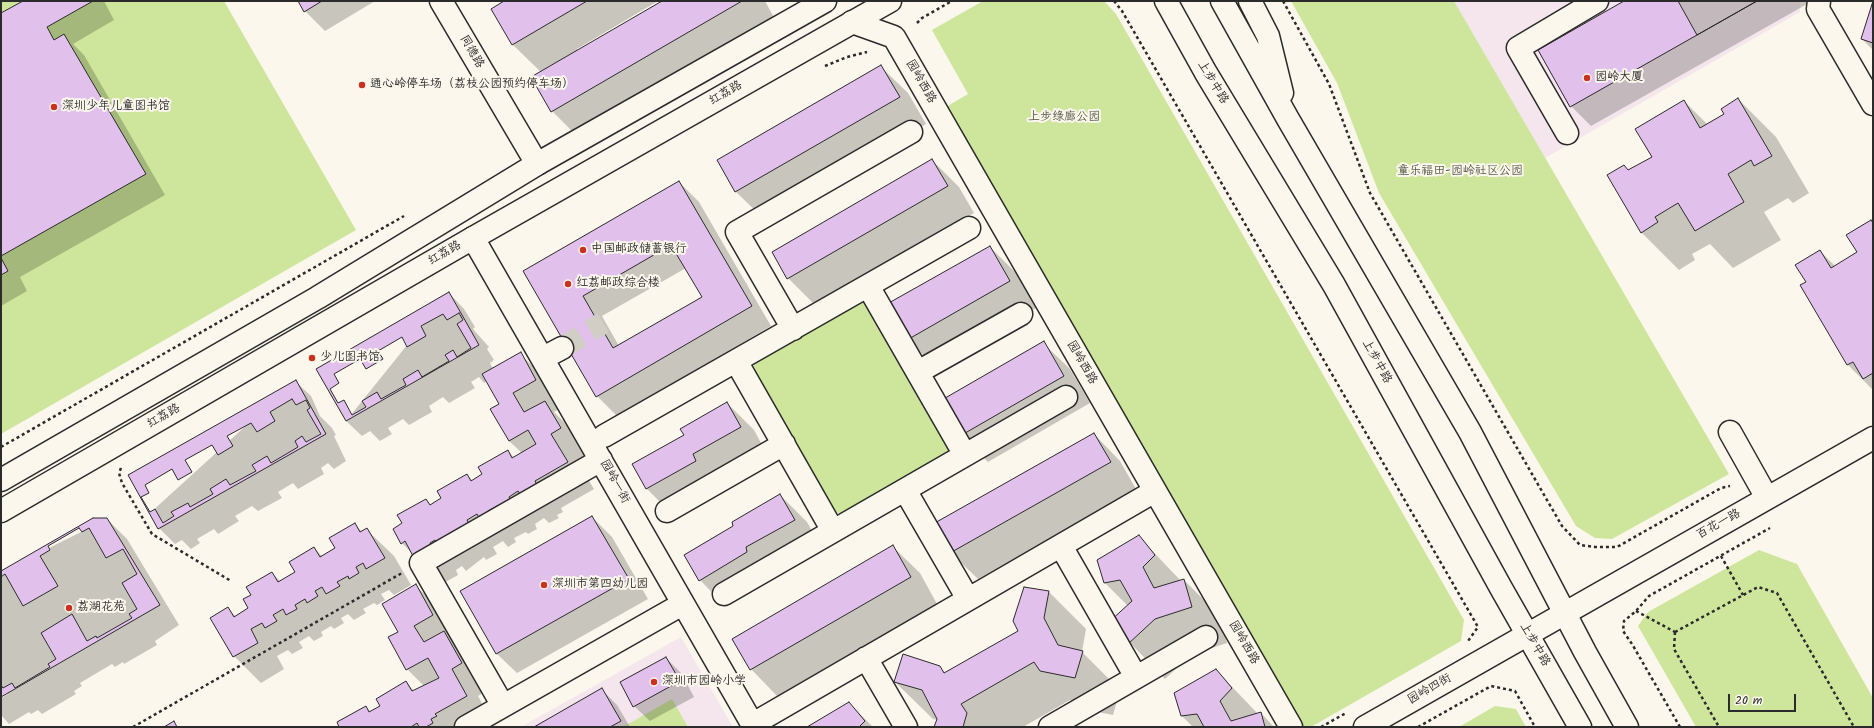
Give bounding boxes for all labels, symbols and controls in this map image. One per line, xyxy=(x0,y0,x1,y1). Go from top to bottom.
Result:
street label: 同德路 xyxy=(456,33,486,71)
street label: 园岭西路 xyxy=(902,58,938,106)
street label: 上步中路 xyxy=(1193,59,1231,107)
place label: 园岭大厦 xyxy=(1595,71,1643,85)
marker: 园岭大厦 xyxy=(1582,73,1592,83)
place label: 通心岭停车场（荔枝公园预约停车场） xyxy=(370,78,574,92)
street label: 红荔路 xyxy=(707,79,745,109)
marker: 通心岭停车场（荔枝公园预约停车场） xyxy=(357,80,367,90)
place label: 深圳少年儿童图书馆 xyxy=(62,100,170,114)
marker: 深圳少年儿童图书馆 xyxy=(49,102,59,112)
park label: 上步绿廊公园 xyxy=(1028,111,1100,125)
park label: 童乐福田-园岭社区公园 xyxy=(1397,165,1523,179)
street label: 红荔路 xyxy=(426,239,464,269)
place label: 中国邮政储蓄银行 xyxy=(591,243,687,257)
marker: 中国邮政储蓄银行 xyxy=(578,245,588,255)
place label: 红荔邮政综合楼 xyxy=(576,277,660,291)
marker: 红荔邮政综合楼 xyxy=(563,279,573,289)
street label: 上步中路 xyxy=(1358,338,1394,386)
street label: 园岭西路 xyxy=(1063,339,1099,387)
place label: 少儿图书馆 xyxy=(320,351,380,365)
marker: 少儿图书馆 xyxy=(307,353,317,363)
street label: 红荔路 xyxy=(145,402,183,432)
street label: 园岭一街 xyxy=(596,458,632,506)
street label: 百花一路 xyxy=(1695,507,1743,543)
place label: 深圳市第四幼儿园 xyxy=(552,578,648,592)
marker: 深圳市第四幼儿园 xyxy=(539,580,549,590)
place label: 荔湖花苑 xyxy=(77,601,125,615)
marker: 荔湖花苑 xyxy=(64,603,74,613)
street label: 园岭西路 xyxy=(1225,619,1261,667)
street label: 上步中路 xyxy=(1516,621,1552,669)
street label: 园岭四街 xyxy=(1406,672,1454,708)
place label: 深圳市园岭小学 xyxy=(662,675,746,689)
marker: 深圳市园岭小学 xyxy=(649,677,659,687)
scale bar xyxy=(1730,686,1798,712)
text: 20 m xyxy=(1735,691,1762,710)

